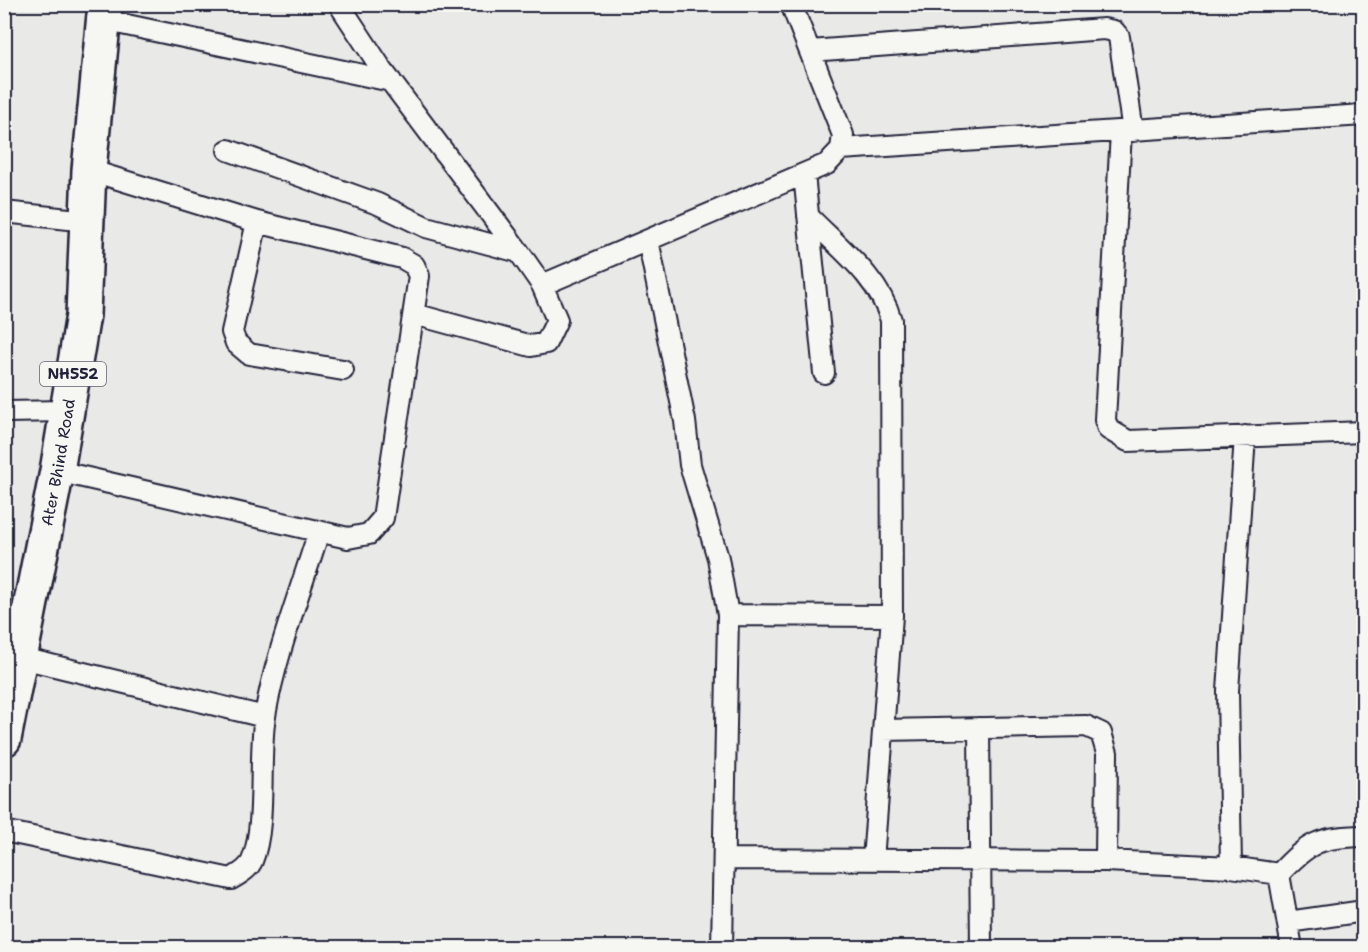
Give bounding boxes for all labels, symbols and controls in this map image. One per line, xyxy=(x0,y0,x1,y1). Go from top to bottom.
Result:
road number: NH552 xyxy=(40,362,106,386)
street label: Ater Bhind Road xyxy=(36,397,80,528)

